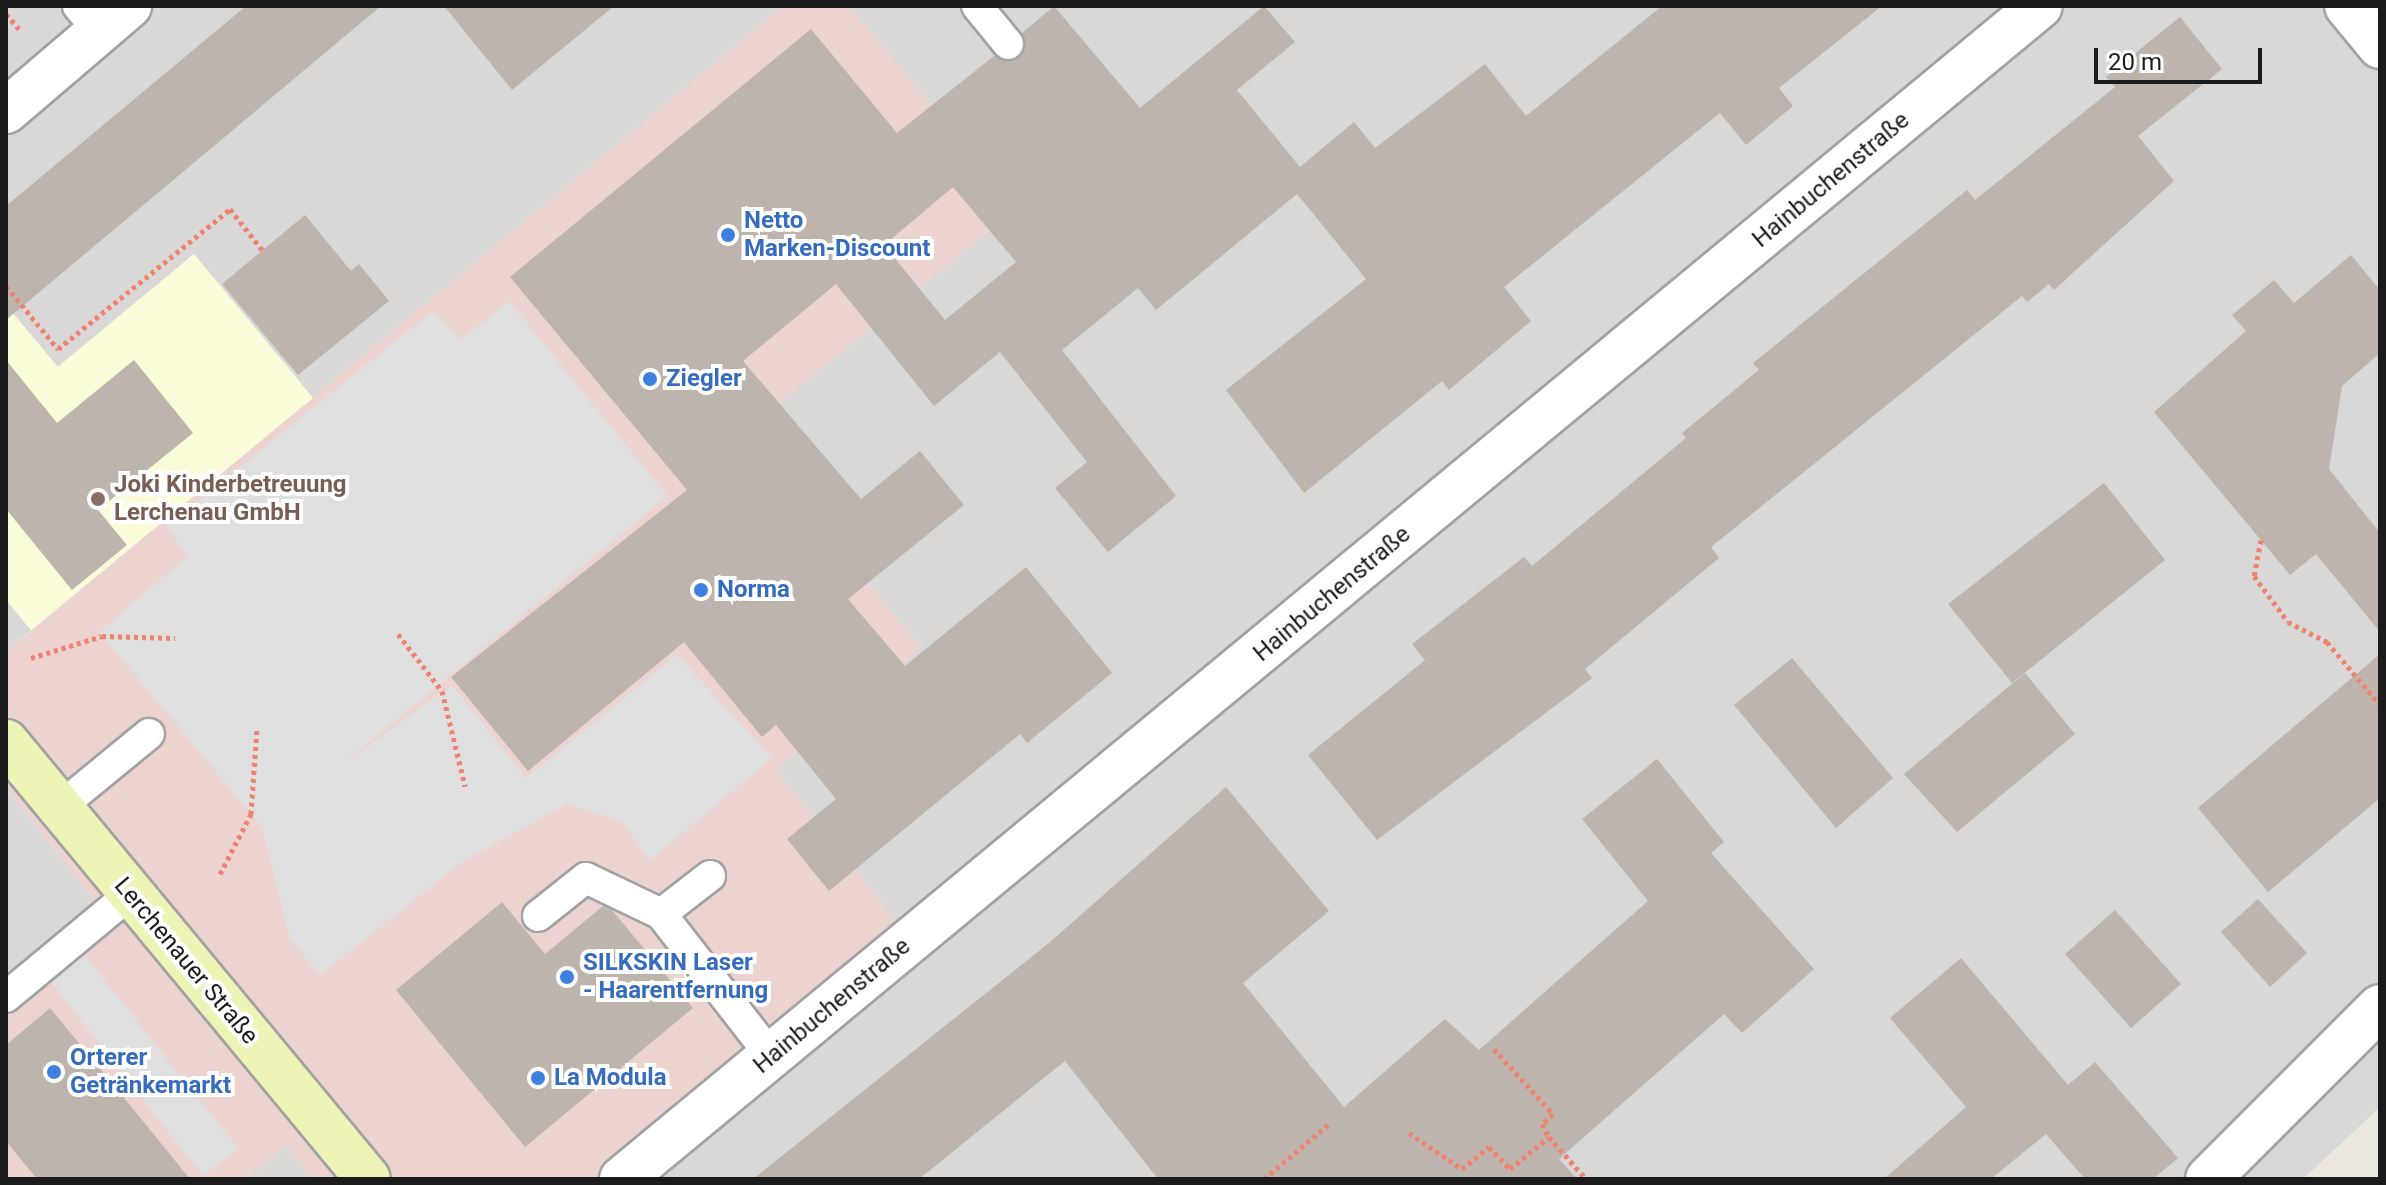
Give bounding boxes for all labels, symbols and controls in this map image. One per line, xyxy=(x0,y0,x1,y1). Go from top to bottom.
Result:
scale bar xyxy=(2098,32,2266,82)
text: 20 m xyxy=(2108,48,2162,76)
street label: Hainbuchenstraße xyxy=(1747,106,1915,254)
place label: Netto Marken-Discount xyxy=(744,207,930,263)
marker: Netto Marken-Discount xyxy=(719,226,737,244)
place label: Ziegler xyxy=(666,365,742,393)
marker: Ziegler xyxy=(641,370,659,388)
place label: Joki Kinderbetreuung Lerchenau GmbH xyxy=(114,471,347,527)
marker: Joki Kinderbetreuung Lerchenau GmbH xyxy=(89,490,107,508)
street label: Hainbuchenstraße xyxy=(1248,520,1416,668)
place label: Norma xyxy=(717,576,790,604)
marker: Norma xyxy=(692,581,710,599)
street label: Lerchenauer Straße xyxy=(108,872,264,1050)
street label: Hainbuchenstraße xyxy=(748,932,916,1080)
place label: SILKSKIN Laser - Haarentfernung xyxy=(583,949,768,1005)
marker: SILKSKIN Laser - Haarentfernung xyxy=(558,968,576,986)
place label: Orterer Getränkemarkt xyxy=(70,1044,231,1100)
marker: Orterer Getränkemarkt xyxy=(45,1063,63,1081)
place label: La Modula xyxy=(554,1064,666,1092)
marker: La Modula xyxy=(529,1069,547,1087)

